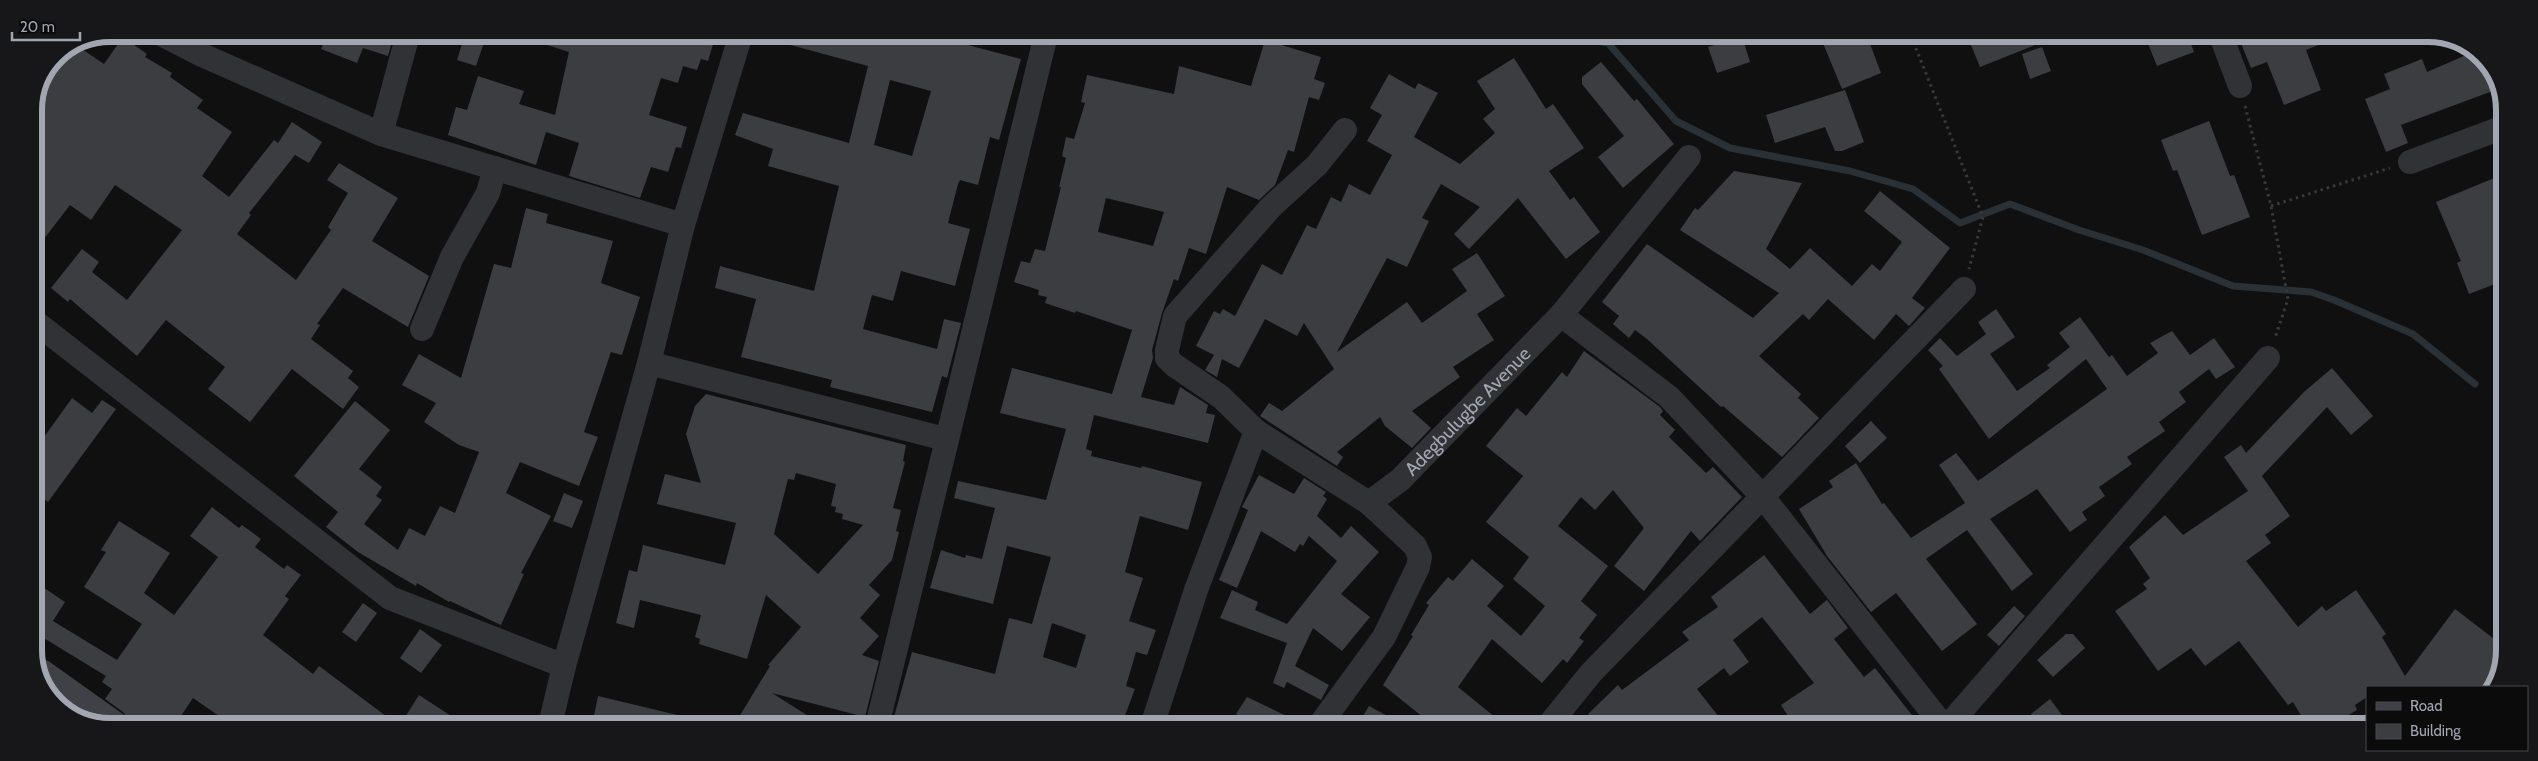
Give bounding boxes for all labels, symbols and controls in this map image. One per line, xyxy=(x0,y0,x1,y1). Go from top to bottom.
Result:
scale bar xyxy=(12,10,80,42)
text: 20 m xyxy=(20,18,55,36)
street label: Adegbulugbe Avenue xyxy=(1400,342,1535,480)
legend xyxy=(2366,686,2528,751)
text: Road xyxy=(2410,697,2443,715)
text: Building xyxy=(2410,722,2461,740)

